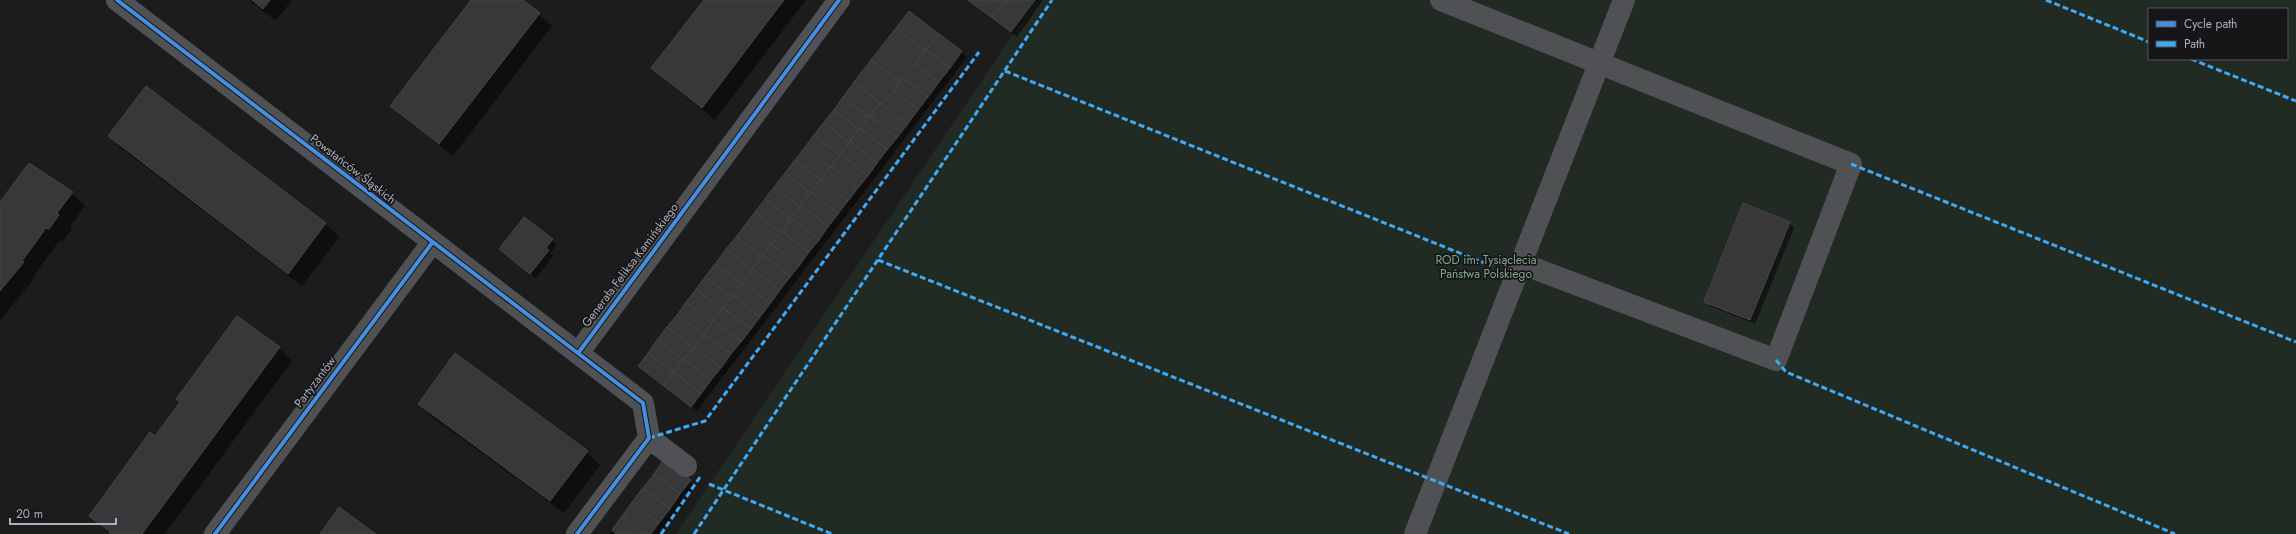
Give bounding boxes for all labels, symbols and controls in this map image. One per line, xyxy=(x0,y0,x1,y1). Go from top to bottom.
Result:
legend xyxy=(2148,8,2288,60)
text: Cycle path xyxy=(2184,15,2237,33)
text: Path xyxy=(2184,35,2205,53)
street label: Powstańców Śląskich xyxy=(306,130,400,208)
street label: Generała Feliksa Kamińskiego xyxy=(577,199,683,331)
park label: ROD im. Tysiąclecia Państwa Polskiego xyxy=(1435,251,1537,283)
street label: Partyzantów xyxy=(290,352,341,411)
scale bar xyxy=(10,500,116,526)
text: 20 m xyxy=(16,505,43,523)

